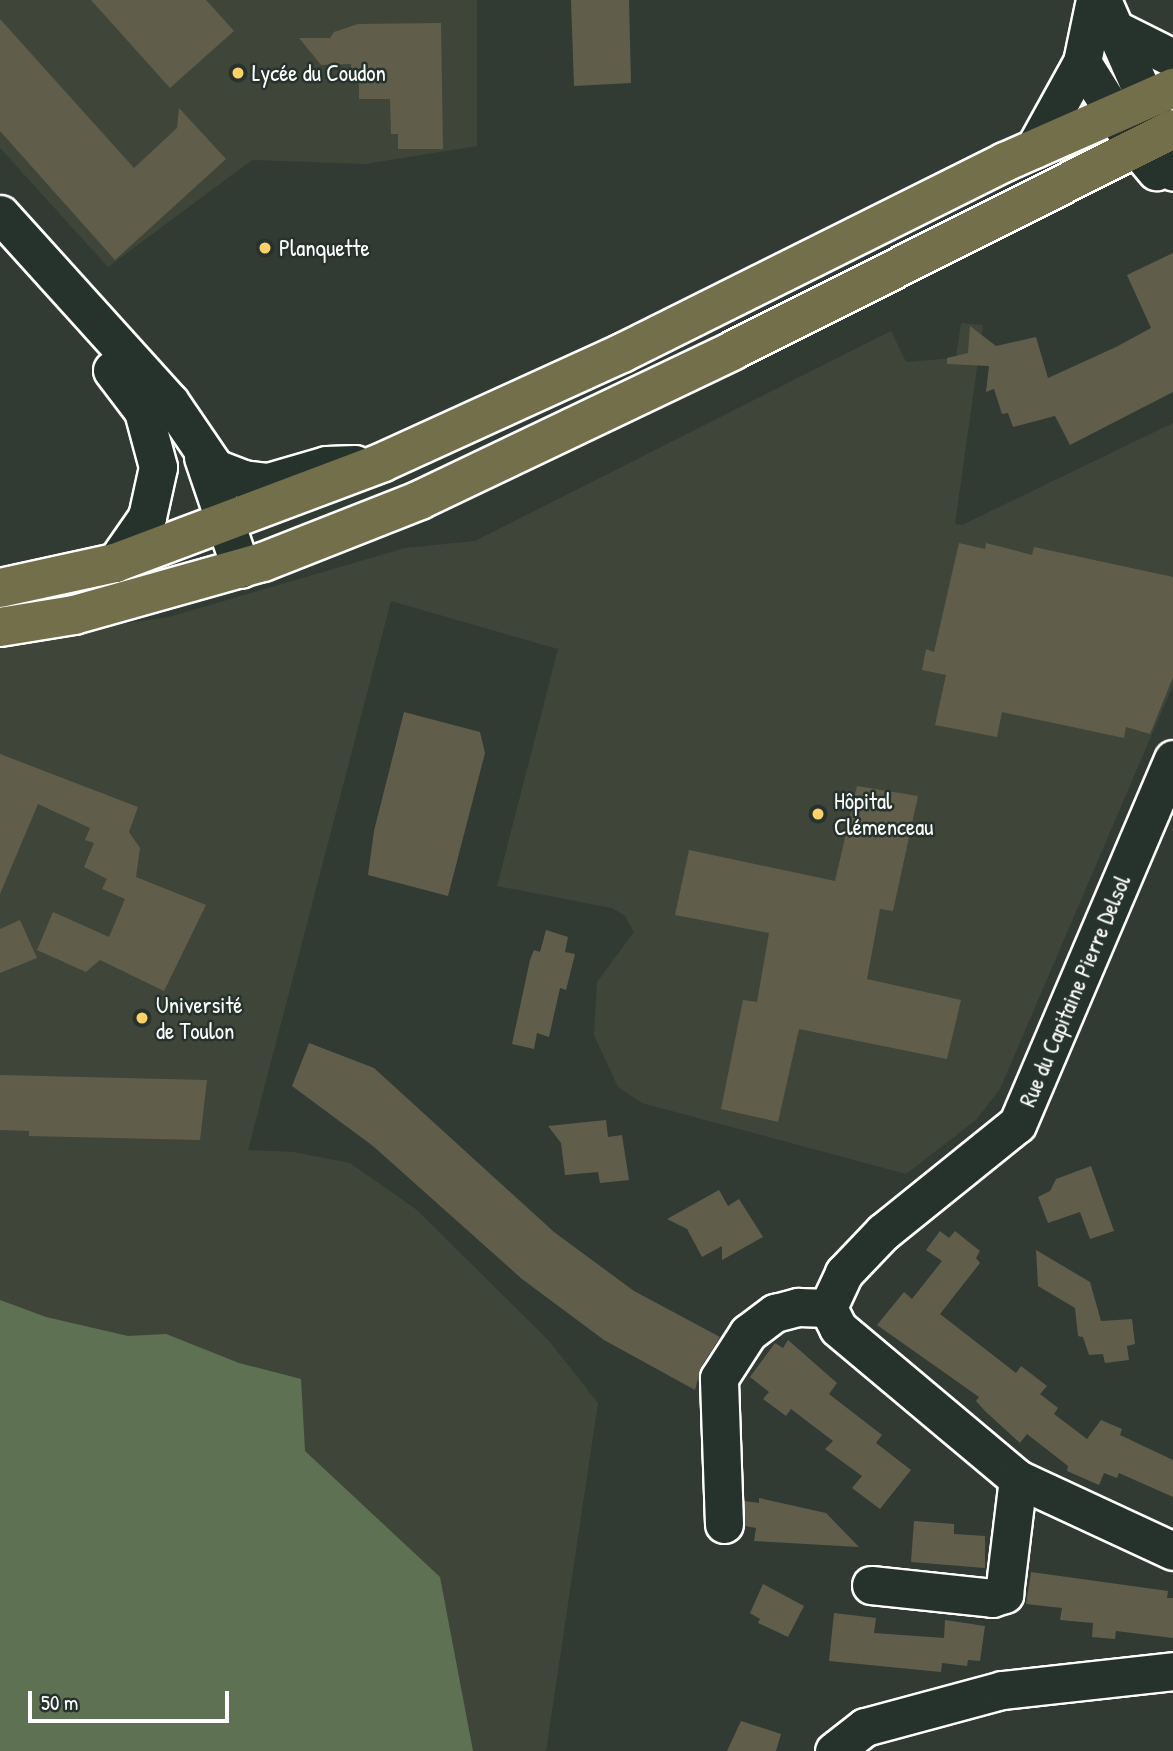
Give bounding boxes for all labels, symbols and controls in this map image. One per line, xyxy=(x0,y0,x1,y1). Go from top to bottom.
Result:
place label: Lycée du Coudon xyxy=(252,59,386,87)
marker: Lycée du Coudon xyxy=(230,65,246,81)
place label: Planquette xyxy=(279,234,370,262)
marker: Planquette xyxy=(257,240,273,256)
place label: Hôpital Clémenceau xyxy=(834,787,933,841)
marker: Hôpital Clémenceau xyxy=(808,804,828,824)
street label: Rue du Capitaine Pierre Delsol xyxy=(1014,871,1136,1111)
place label: Université de Toulon xyxy=(156,991,242,1045)
marker: Université de Toulon xyxy=(134,1010,150,1026)
scale bar xyxy=(32,1678,233,1722)
text: 50 m xyxy=(41,1688,78,1717)

